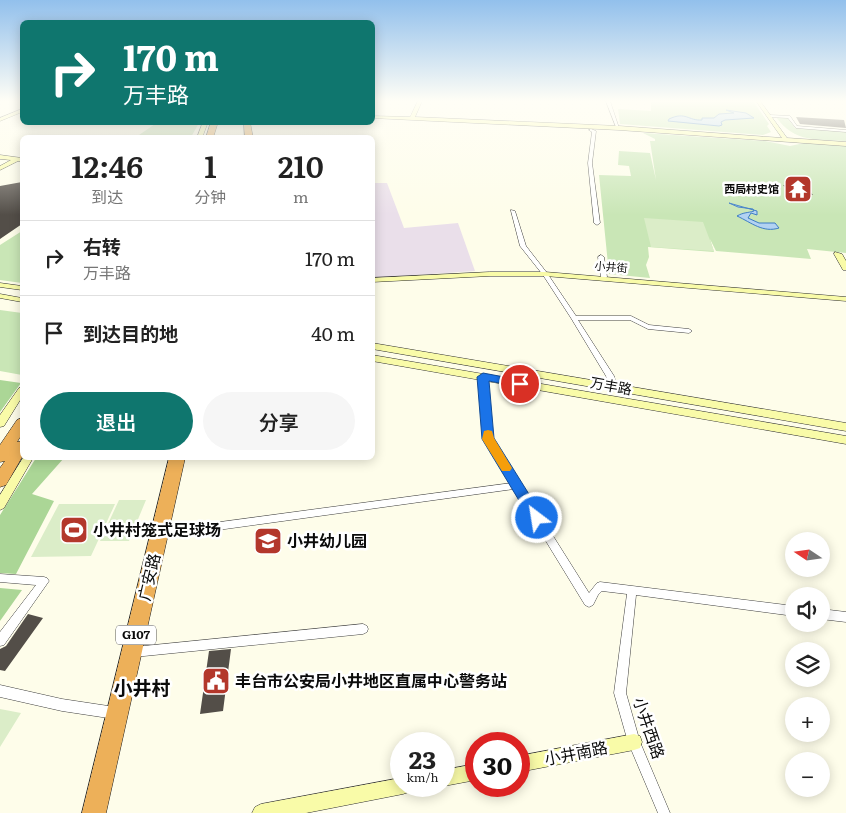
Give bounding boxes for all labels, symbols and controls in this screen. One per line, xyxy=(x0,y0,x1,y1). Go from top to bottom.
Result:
text: 170 m xyxy=(123,30,219,82)
icon: right xyxy=(40,40,105,105)
text: 万丰路 xyxy=(123,77,189,110)
text: 12:46 xyxy=(71,143,143,187)
text: 1 xyxy=(204,143,217,187)
text: 210 xyxy=(278,143,324,187)
temple icon: 西局村史馆 xyxy=(783,174,813,204)
place label: 西局村史馆 xyxy=(724,180,779,196)
text: 到达 xyxy=(91,184,123,208)
text: 分钟 xyxy=(194,184,226,208)
text: m xyxy=(293,184,308,208)
text: 右转 xyxy=(83,232,121,260)
icon: right xyxy=(40,244,68,272)
text: 170 m xyxy=(305,244,355,272)
street label: 小井街 xyxy=(594,257,628,275)
text: 万丰路 xyxy=(83,260,131,284)
icon: arrive xyxy=(40,319,68,347)
text: 到达目的地 xyxy=(83,319,178,347)
text: 40 m xyxy=(311,319,355,347)
pin xyxy=(499,363,541,405)
icon: arrive xyxy=(506,370,534,398)
street label: 万丰路 xyxy=(589,372,634,399)
button: 退出 xyxy=(40,392,193,450)
button: 分享 xyxy=(203,392,355,450)
position arrow xyxy=(510,491,562,543)
sports icon: 小井村笼式足球场 xyxy=(59,515,89,545)
place label: 小井村笼式足球场 xyxy=(93,517,221,541)
school or university icon: 小井幼儿园 xyxy=(253,526,283,556)
place label: 小井幼儿园 xyxy=(287,528,367,552)
north arrow xyxy=(785,532,830,578)
map controls xyxy=(785,532,830,797)
street label: 广安路 xyxy=(131,551,165,603)
button: sound xyxy=(785,587,830,632)
road number: G107 xyxy=(116,626,156,644)
button: layers xyxy=(785,642,830,687)
public building icon: 丰台市公安局小井地区直属中心警务站 xyxy=(201,666,231,696)
place label: 丰台市公安局小井地区直属中心警务站 xyxy=(235,668,507,692)
district label: 小井村 xyxy=(113,673,171,701)
street label: 小井西路 xyxy=(628,694,672,762)
button: + xyxy=(785,697,830,742)
speed limit sign: 30 xyxy=(465,732,530,797)
street label: 小井南路 xyxy=(542,734,610,770)
text: 23 xyxy=(409,740,436,777)
button: − xyxy=(785,752,830,797)
text: km/h xyxy=(407,768,438,786)

